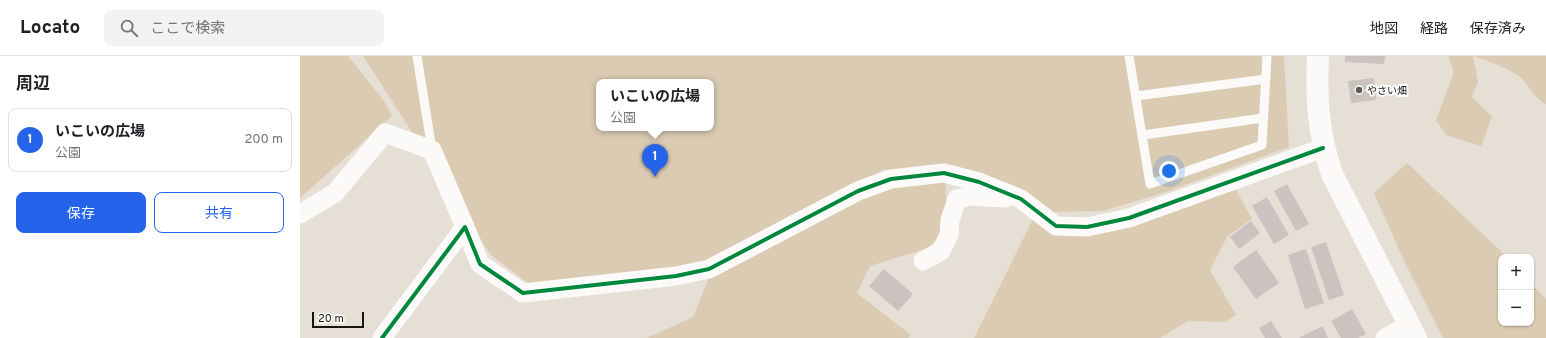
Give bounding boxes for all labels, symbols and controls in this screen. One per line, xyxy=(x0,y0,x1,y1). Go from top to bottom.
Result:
search box xyxy=(104,10,384,46)
text: Locato xyxy=(20,16,80,40)
icon: search xyxy=(118,17,140,39)
text: ここで検索 xyxy=(150,20,225,39)
text: 地図 xyxy=(1370,21,1398,38)
text: 経路 xyxy=(1420,21,1448,38)
text: 保存済み xyxy=(1470,21,1526,38)
text: 周辺 xyxy=(16,74,50,96)
popup xyxy=(596,79,714,131)
marker: やさい畑 xyxy=(1354,85,1364,95)
place label: やさい畑 xyxy=(1367,85,1407,98)
text: いこいの広場 xyxy=(610,88,700,107)
text: 公園 xyxy=(610,111,636,127)
text: いこいの広場 xyxy=(55,123,145,142)
text: 1 xyxy=(27,132,33,148)
text: 200 m xyxy=(244,132,283,148)
pin: 1 xyxy=(642,144,668,177)
text: 公園 xyxy=(55,146,81,162)
your location xyxy=(1159,161,1179,181)
button: 保存 xyxy=(16,192,146,233)
button: 共有 xyxy=(154,192,284,233)
map controls xyxy=(1498,254,1534,326)
button: + xyxy=(1498,254,1534,290)
button: − xyxy=(1498,290,1534,326)
scale bar xyxy=(312,310,364,329)
text: 20 m xyxy=(318,312,344,326)

